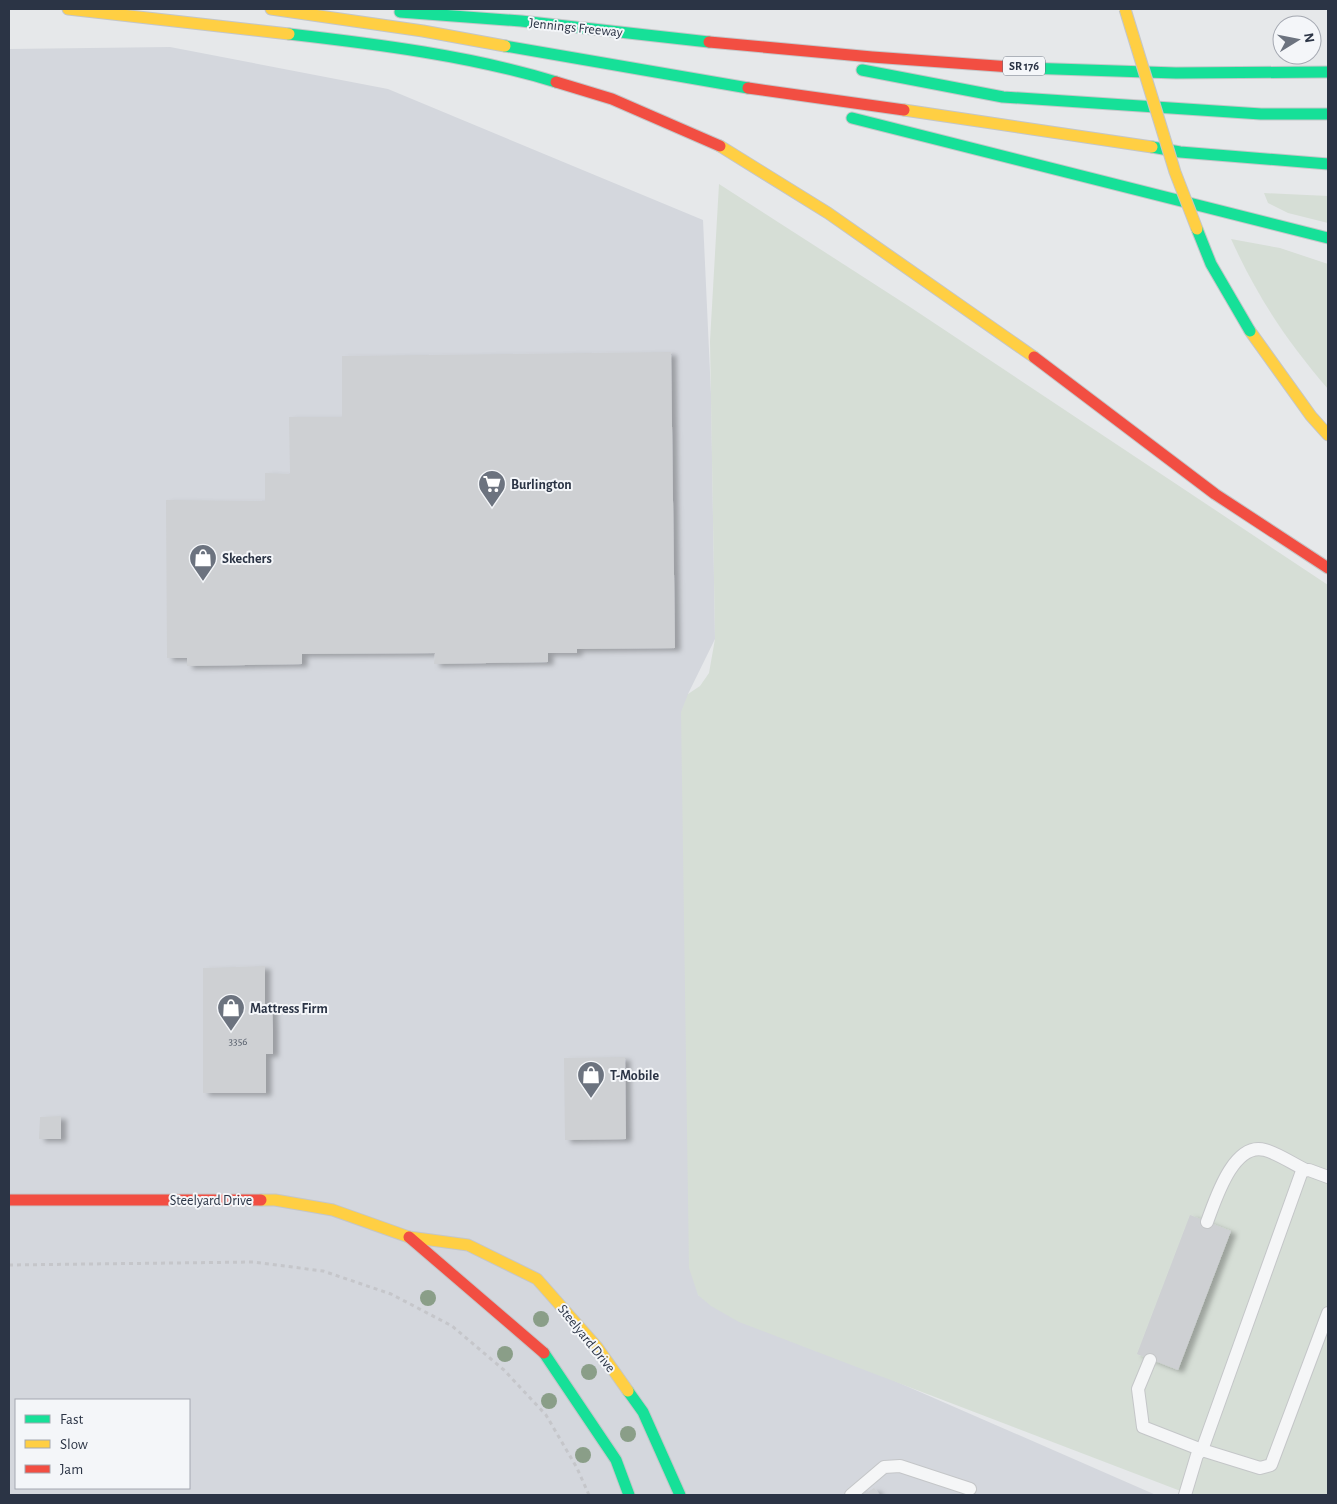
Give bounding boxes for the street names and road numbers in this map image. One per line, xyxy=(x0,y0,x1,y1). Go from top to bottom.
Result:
street label: Jennings Freeway xyxy=(528,16,623,40)
road number: SR 176 xyxy=(1003,56,1045,76)
street label: Steelyard Drive xyxy=(170,1194,252,1208)
street label: Steelyard Drive xyxy=(555,1302,618,1375)

